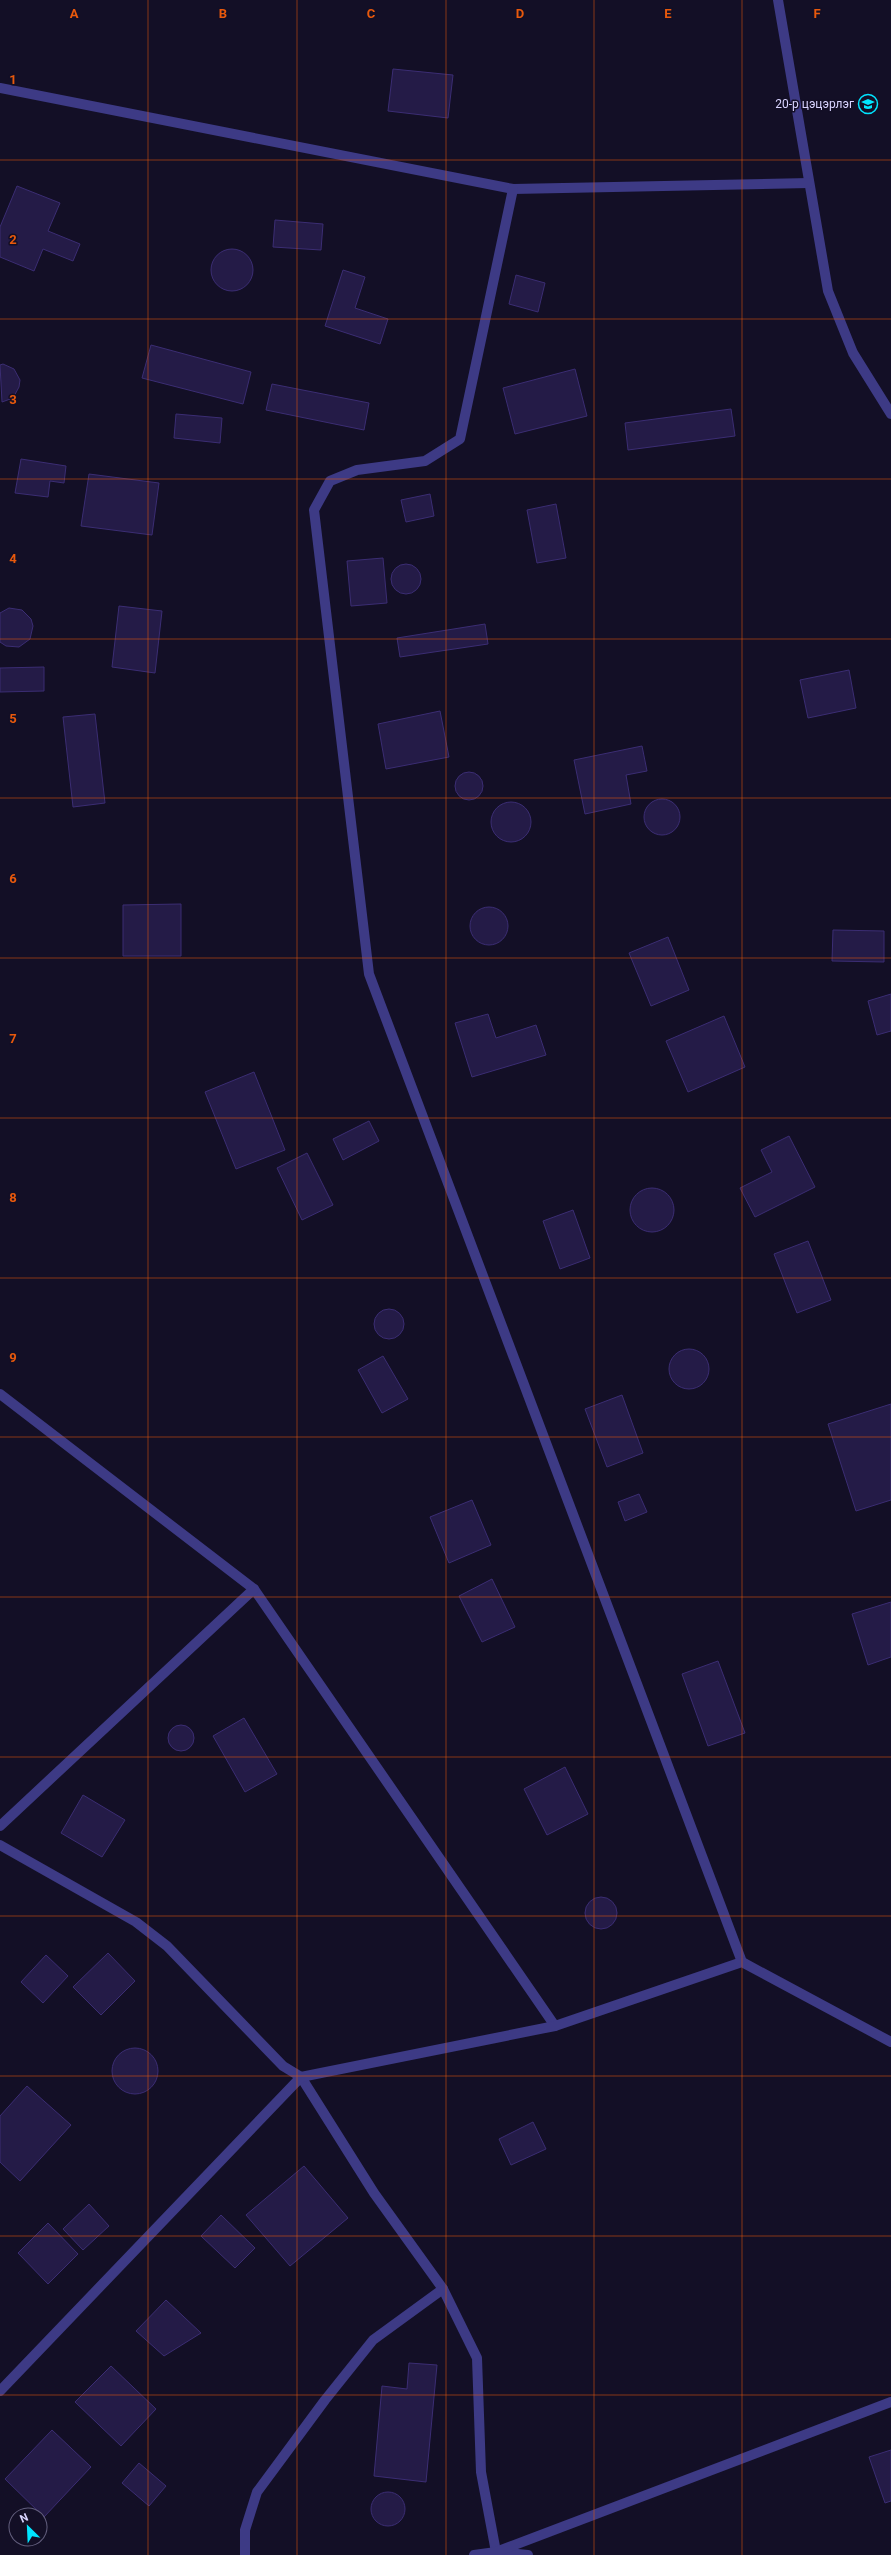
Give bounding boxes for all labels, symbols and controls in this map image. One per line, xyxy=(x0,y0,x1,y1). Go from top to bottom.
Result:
text: A xyxy=(70,6,79,21)
text: B xyxy=(219,6,227,21)
text: C xyxy=(367,6,376,21)
text: D xyxy=(516,6,524,21)
text: E xyxy=(664,6,672,21)
text: F xyxy=(813,6,821,21)
text: 1 xyxy=(9,72,17,87)
school or university icon: 20-р цэцэрлэг xyxy=(857,93,879,115)
place label: 20-р цэцэрлэг xyxy=(775,97,854,111)
text: 2 xyxy=(9,232,17,247)
text: 3 xyxy=(9,392,17,407)
text: 4 xyxy=(9,551,17,566)
text: 5 xyxy=(9,711,17,726)
text: 6 xyxy=(9,871,17,886)
text: 7 xyxy=(9,1031,17,1046)
text: 8 xyxy=(9,1190,17,1205)
text: 9 xyxy=(9,1350,17,1365)
north arrow xyxy=(8,2507,48,2547)
text: N xyxy=(18,2511,31,2526)

